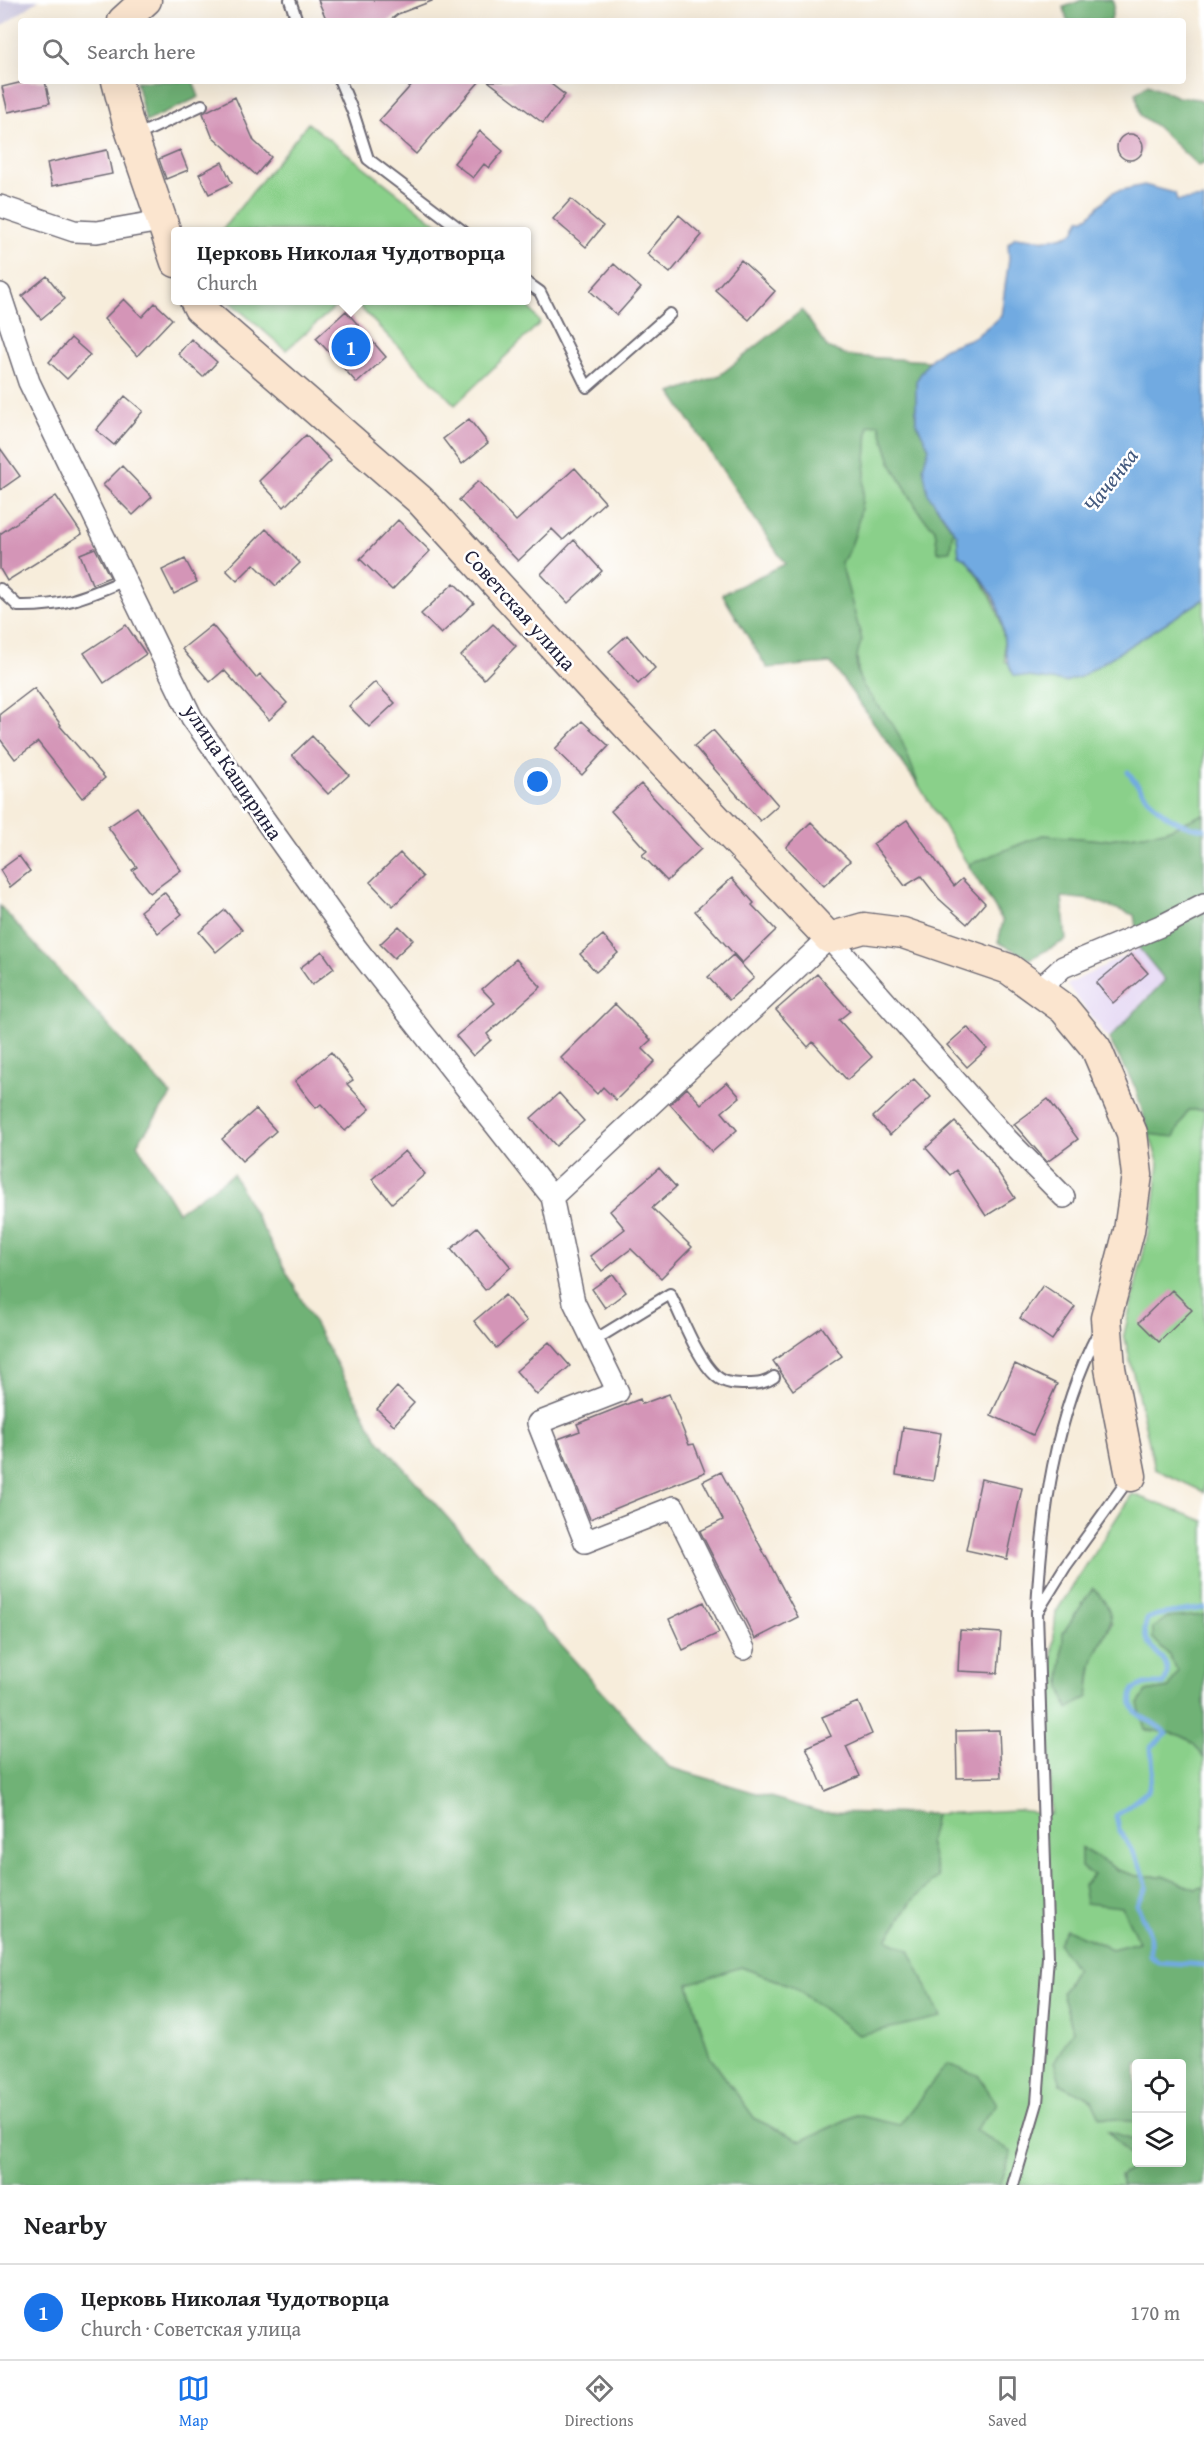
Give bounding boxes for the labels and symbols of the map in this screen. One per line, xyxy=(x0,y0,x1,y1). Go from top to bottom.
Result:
pin: 1 xyxy=(332,324,370,370)
water label: Чаченка xyxy=(1075,441,1145,519)
street label: Советская улица xyxy=(457,542,584,677)
street label: улица Каширина xyxy=(176,696,291,846)
your location xyxy=(523,767,552,796)

